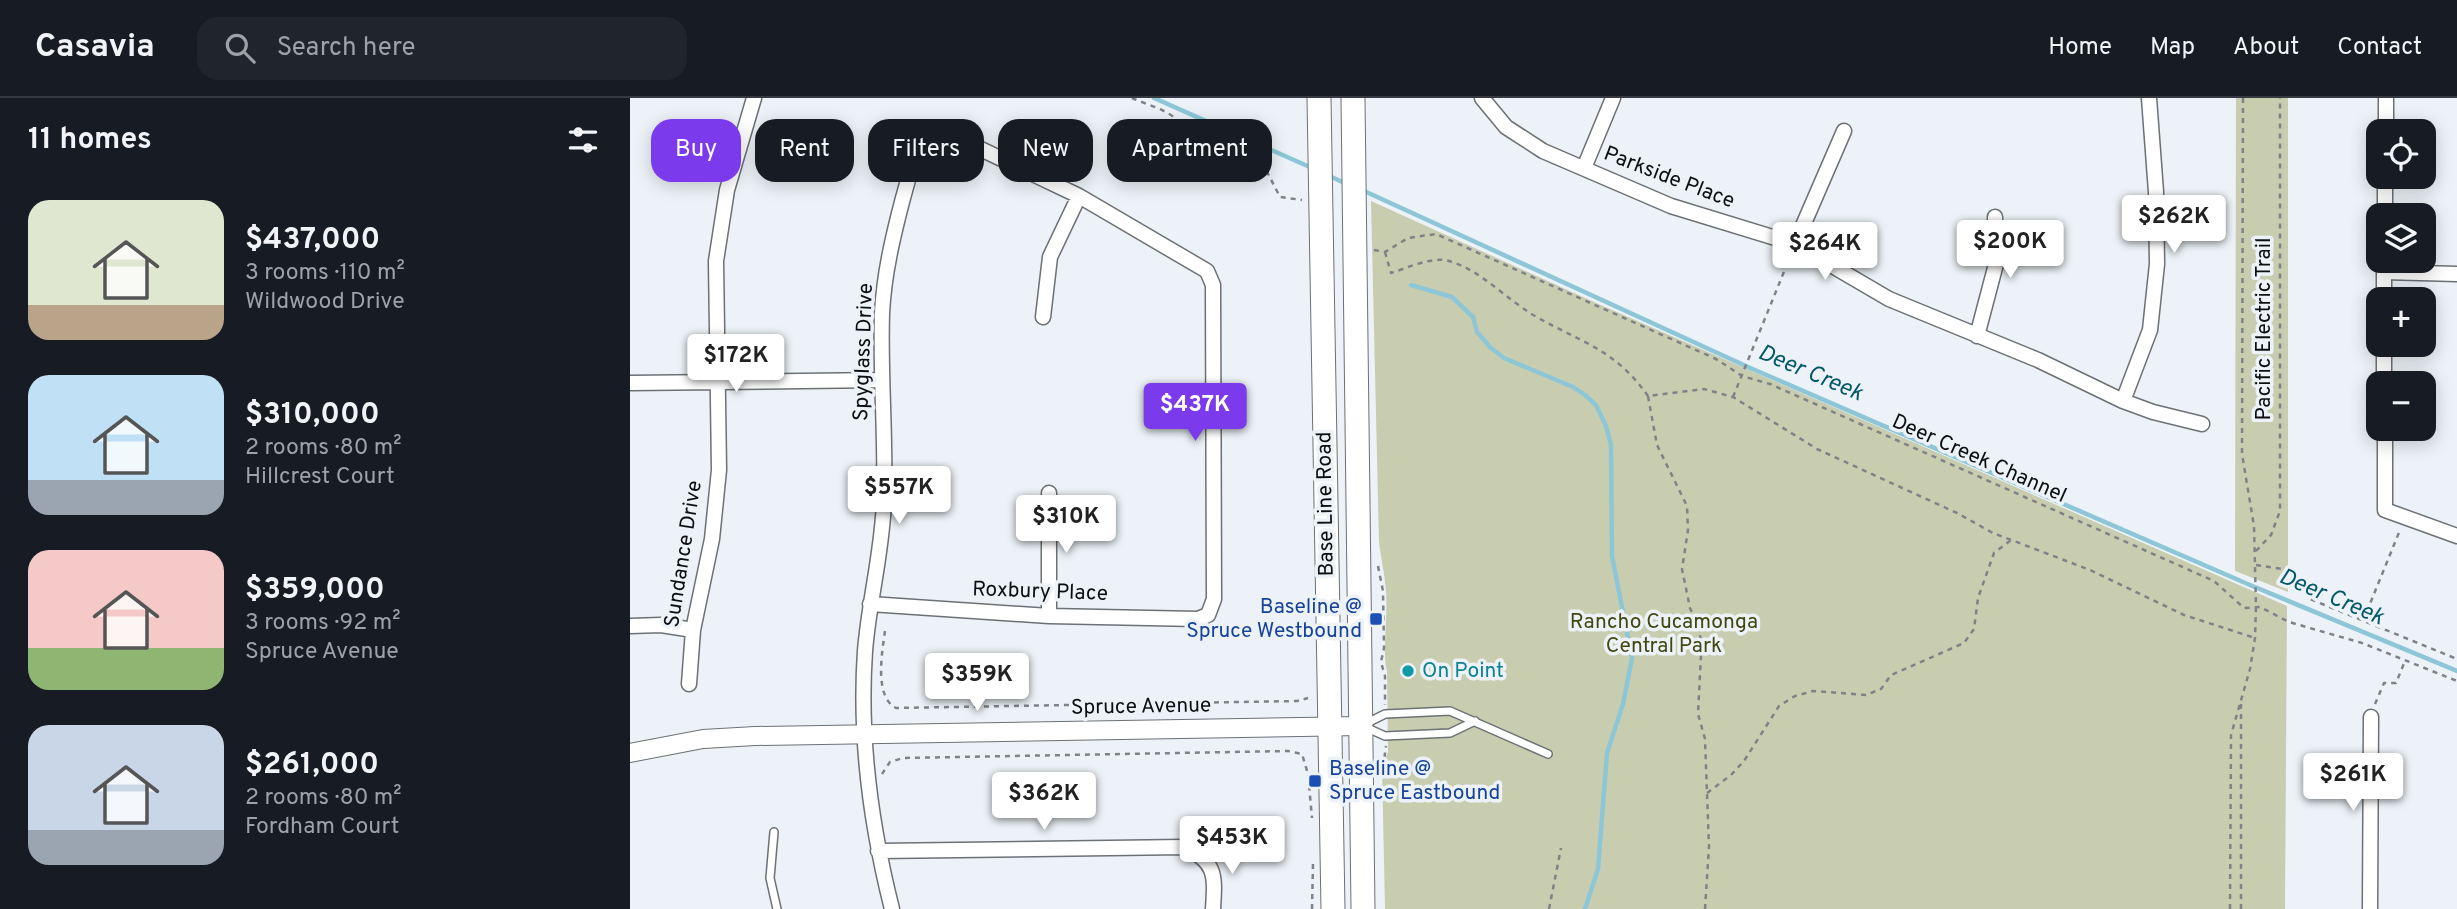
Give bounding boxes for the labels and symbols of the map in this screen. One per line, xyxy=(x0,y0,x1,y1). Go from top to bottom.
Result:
street label: Parkside Place xyxy=(1600,141,1738,215)
pin: $262K xyxy=(2125,195,2223,255)
pin: $200K xyxy=(1961,220,2059,280)
pin: $264K xyxy=(1776,222,1874,282)
street label: Pacific Electric Trail xyxy=(2251,238,2278,420)
street label: Spyglass Drive xyxy=(848,283,880,421)
pin: $172K xyxy=(687,334,785,394)
water label: Deer Creek xyxy=(1753,339,1867,409)
pin: $437K xyxy=(1146,384,1244,443)
street label: Deer Creek Channel xyxy=(1887,408,2071,510)
street label: Base Line Road xyxy=(1311,431,1341,577)
pin: $557K xyxy=(850,466,948,526)
street label: Sundance Drive xyxy=(659,478,709,630)
pin: $310K xyxy=(1017,496,1115,555)
water label: Deer Creek xyxy=(2274,563,2388,633)
street label: Roxbury Place xyxy=(972,576,1108,608)
place label: Baseline @ Spruce Westbound xyxy=(1186,594,1362,645)
park label: Rancho Cucamonga Central Park xyxy=(1570,609,1758,660)
marker: Baseline @ Spruce Westbound xyxy=(1368,611,1384,627)
pin: $359K xyxy=(928,654,1026,713)
place label: On Point xyxy=(1422,658,1504,685)
marker: On Point xyxy=(1400,663,1416,679)
street label: Spruce Avenue xyxy=(1071,692,1211,722)
pin: $261K xyxy=(2304,754,2402,813)
place label: Baseline @ Spruce Eastbound xyxy=(1329,756,1500,807)
pin: $362K xyxy=(995,772,1093,832)
marker: Baseline @ Spruce Eastbound xyxy=(1307,773,1323,789)
pin: $453K xyxy=(1183,816,1281,876)

